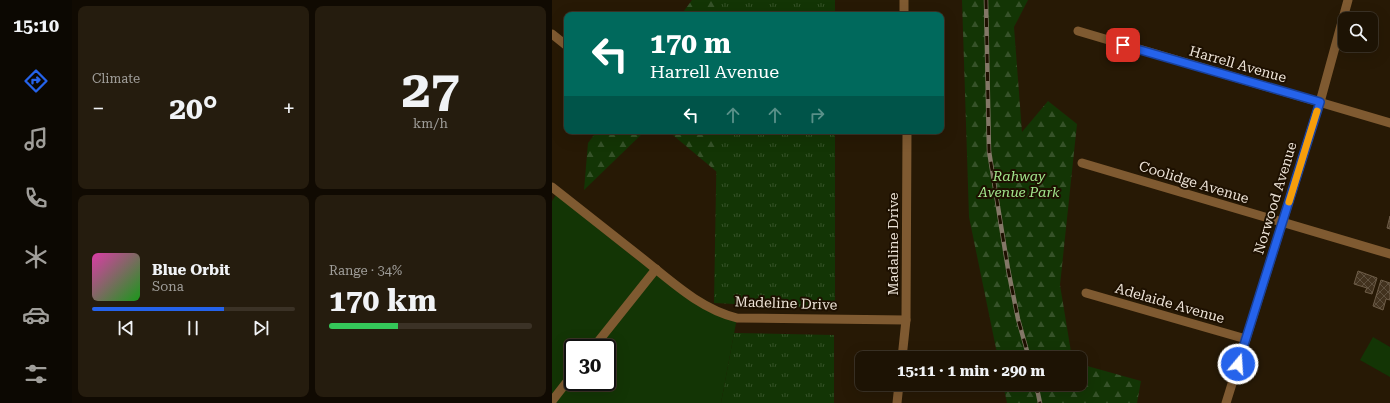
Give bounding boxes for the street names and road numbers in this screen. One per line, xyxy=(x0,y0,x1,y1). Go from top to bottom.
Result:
street label: Harrell Avenue xyxy=(1188,42,1289,86)
street label: Norwood Avenue xyxy=(1250,139,1300,256)
street label: Coolidge Avenue xyxy=(1137,158,1251,206)
street label: Madaline Drive xyxy=(885,192,901,295)
street label: Adelaide Avenue xyxy=(1113,280,1227,326)
street label: Madeline Drive xyxy=(734,293,838,313)

